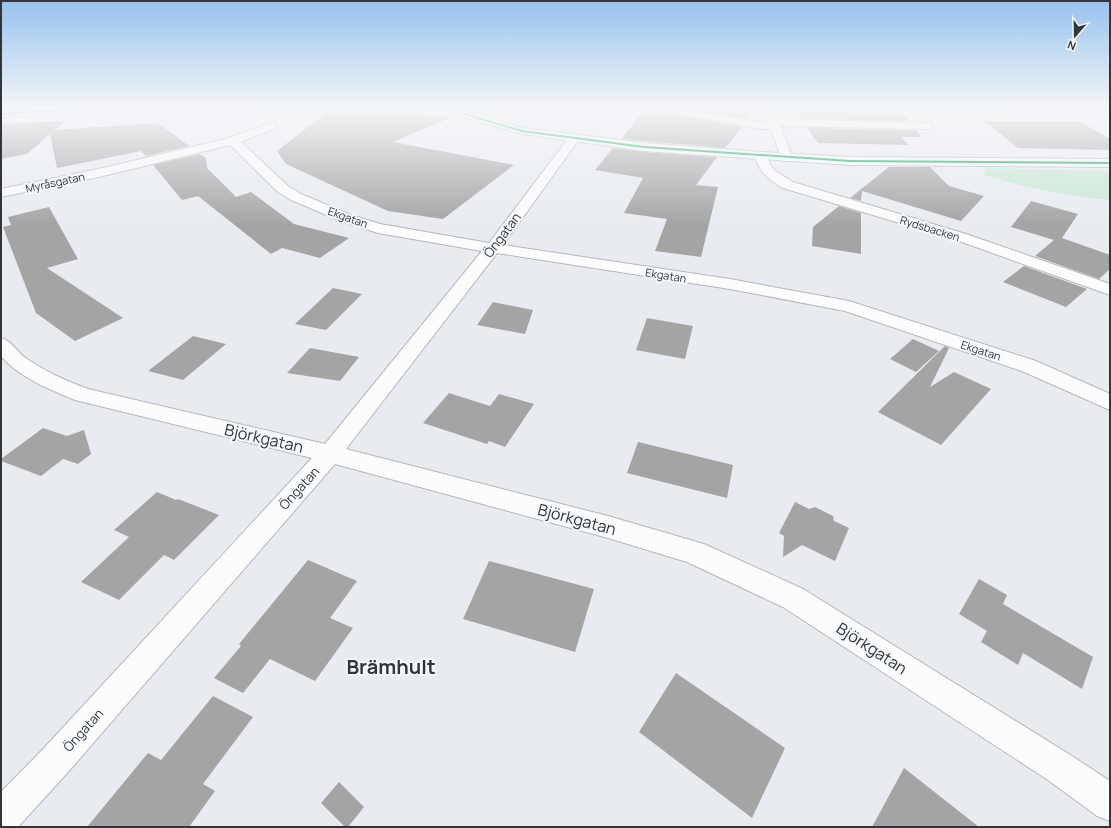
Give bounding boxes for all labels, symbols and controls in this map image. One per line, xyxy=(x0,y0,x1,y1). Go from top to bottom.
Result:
north arrow xyxy=(1055,16,1095,56)
text: N xyxy=(1065,37,1078,54)
street label: Myråsgatan xyxy=(24,168,86,196)
street label: Ekgatan xyxy=(326,203,370,231)
street label: Öngatan xyxy=(479,209,525,261)
street label: Rydsbacken xyxy=(898,212,962,244)
street label: Ekgatan xyxy=(644,264,688,286)
street label: Ekgatan xyxy=(959,336,1003,364)
street label: Björkgatan xyxy=(222,418,306,458)
street label: Öngatan xyxy=(275,463,323,513)
street label: Björkgatan xyxy=(535,498,619,540)
street label: Björkgatan xyxy=(832,617,912,679)
district label: Brämhult xyxy=(346,653,436,680)
street label: Öngatan xyxy=(59,705,107,755)

